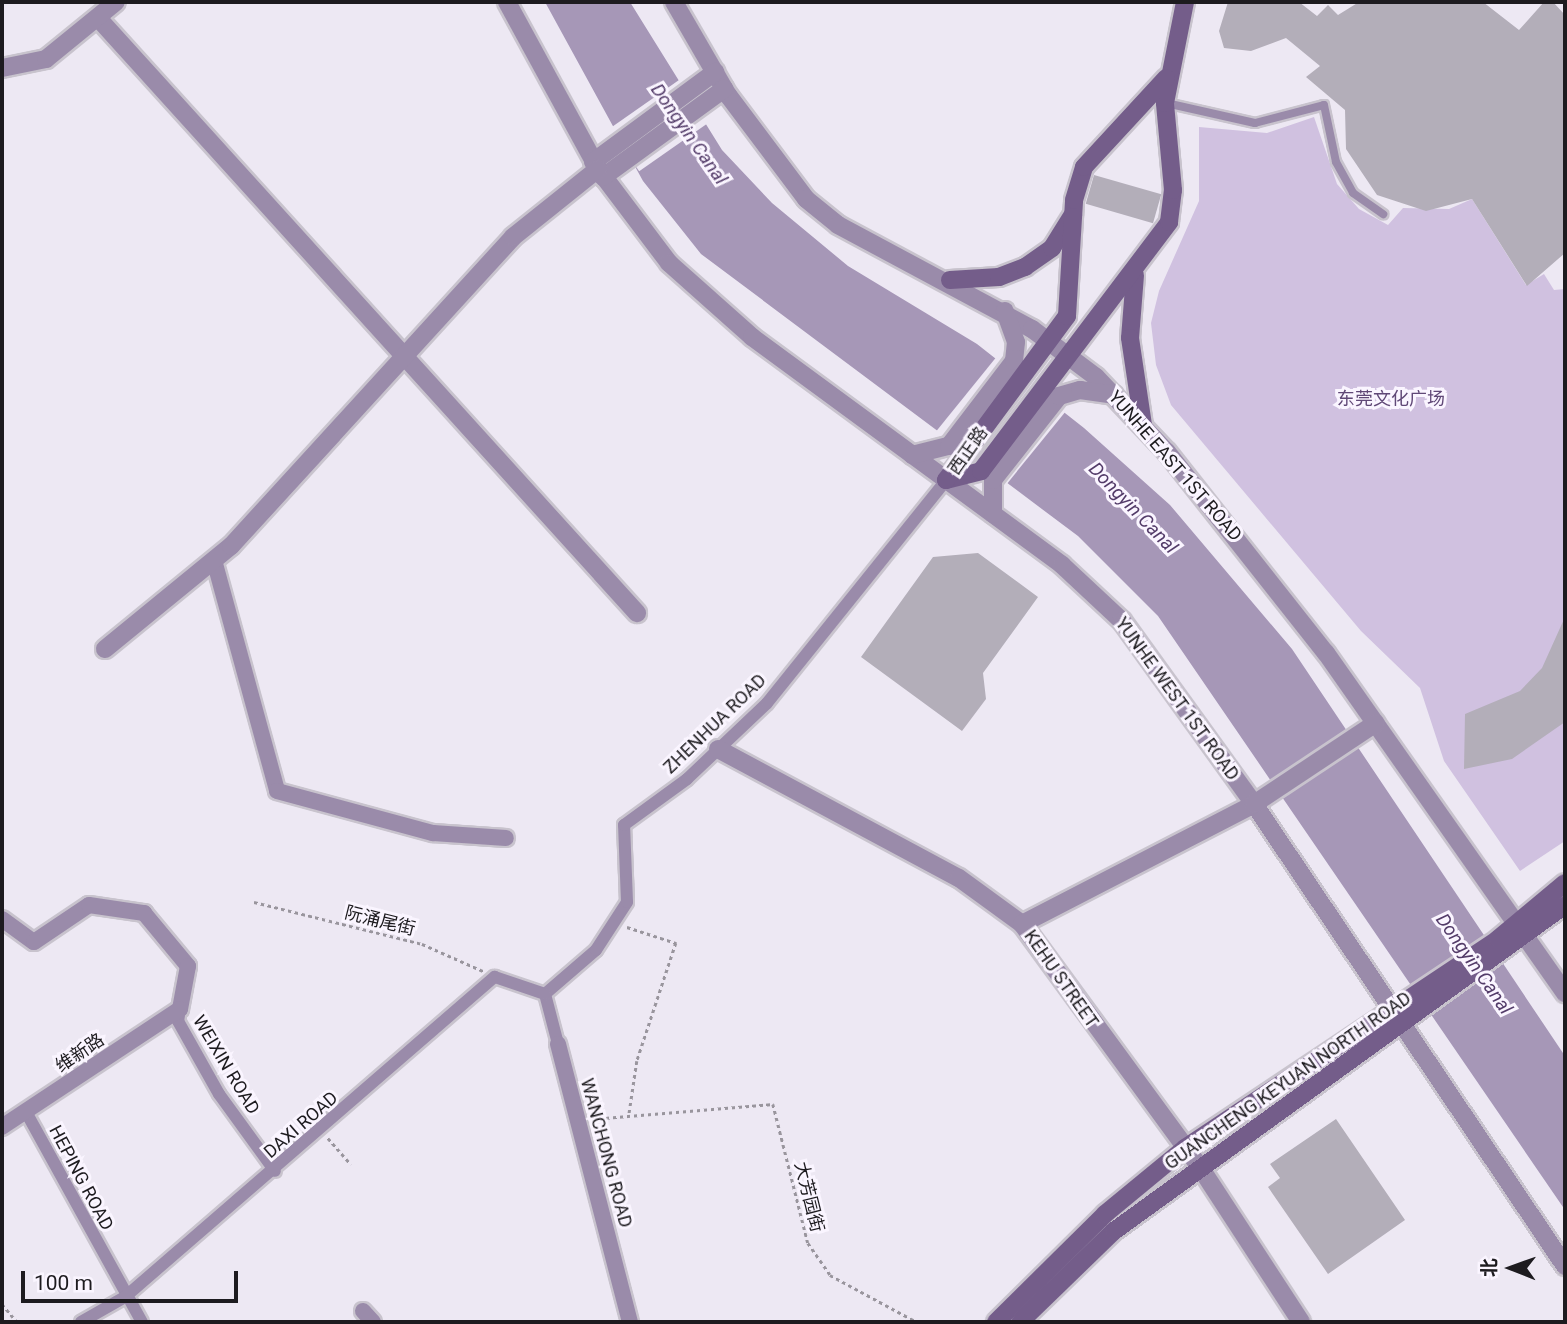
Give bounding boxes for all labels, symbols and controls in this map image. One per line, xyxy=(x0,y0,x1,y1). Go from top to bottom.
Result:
water label: Dongyin Canal xyxy=(646,79,732,189)
street label: YUNHE EAST 1ST ROAD xyxy=(1104,386,1246,546)
park label: 东莞文化广场 xyxy=(1337,388,1445,410)
street label: 西正路 xyxy=(944,423,992,479)
water label: Dongyin Canal xyxy=(1084,458,1182,558)
street label: YUNHE WEST 1ST ROAD xyxy=(1110,613,1244,785)
street label: ZHENHUA ROAD xyxy=(659,670,771,778)
street label: 阮涌尾街 xyxy=(342,902,418,940)
water label: Dongyin Canal xyxy=(1431,909,1517,1019)
street label: KEHU STREET xyxy=(1019,926,1103,1032)
street label: GUANCHENG KEYUAN NORTH ROAD xyxy=(1161,987,1415,1175)
street label: WEIXIN ROAD xyxy=(188,1012,264,1118)
street label: 维新路 xyxy=(52,1029,108,1077)
street label: WANCHONG ROAD xyxy=(576,1076,636,1230)
street label: DAXI ROAD xyxy=(260,1087,342,1163)
street label: HEPING ROAD xyxy=(44,1122,118,1234)
street label: 大芳园街 xyxy=(790,1159,828,1235)
north arrow xyxy=(1476,1233,1546,1303)
scale bar xyxy=(24,1258,242,1302)
text: 北 xyxy=(1478,1258,1501,1277)
text: 100 m xyxy=(34,1271,93,1295)

